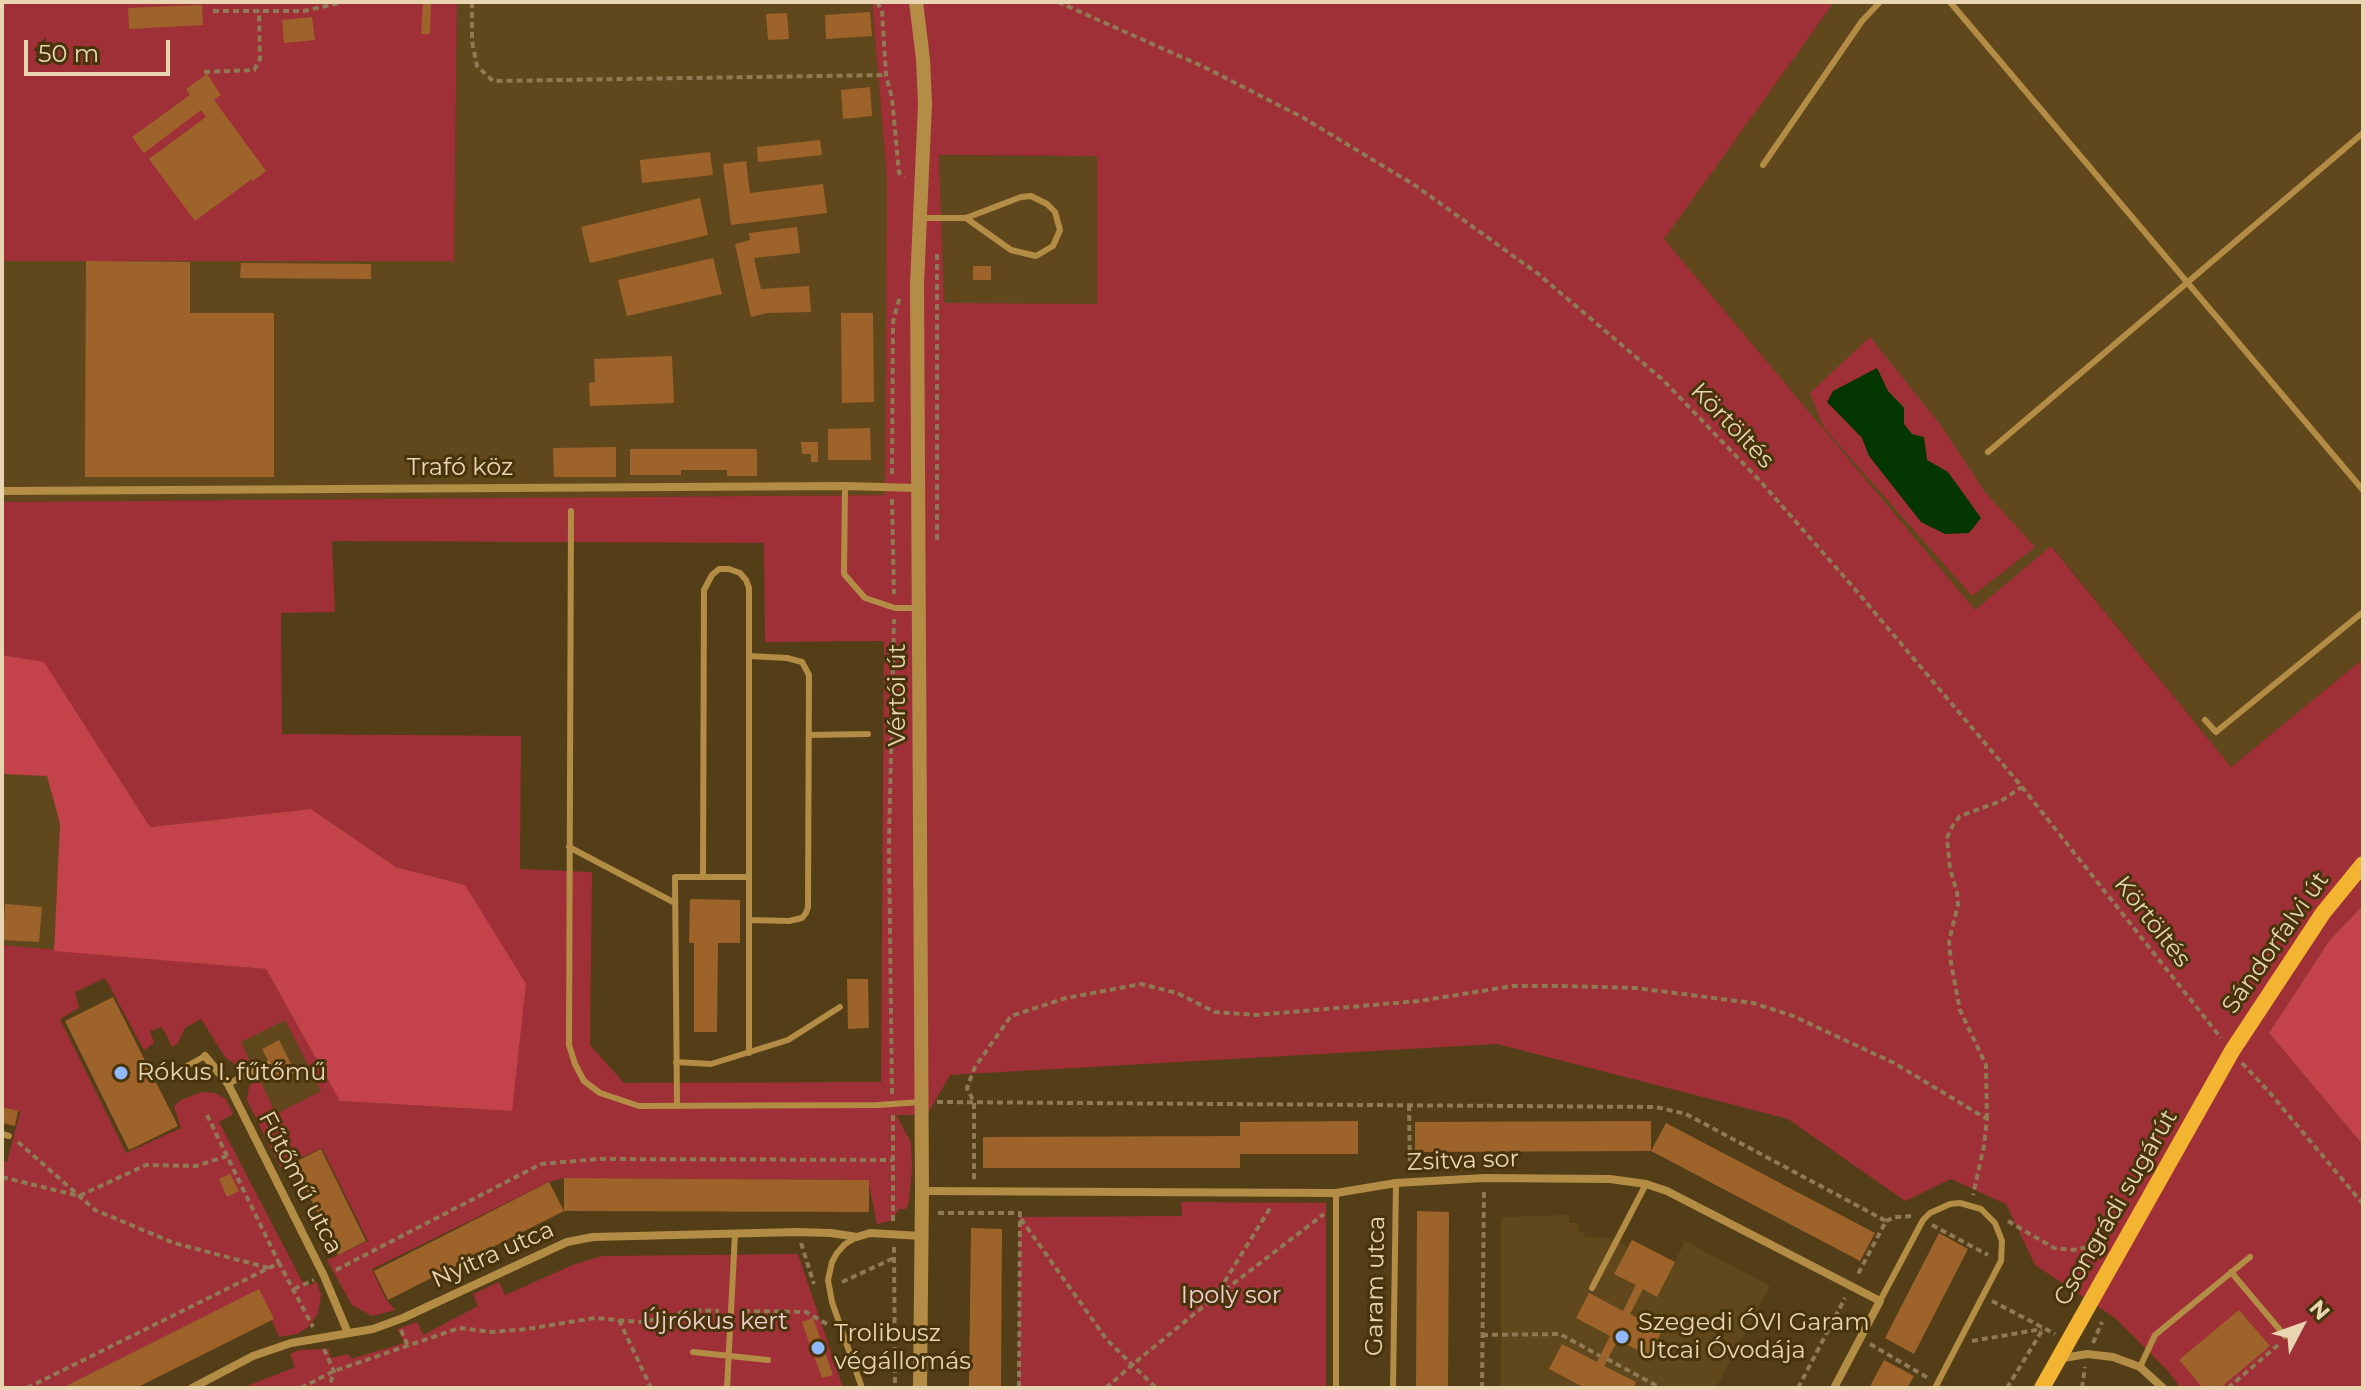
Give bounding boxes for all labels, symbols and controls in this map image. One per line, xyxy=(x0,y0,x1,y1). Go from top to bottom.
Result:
scale bar xyxy=(28,24,174,74)
text: 50 m xyxy=(38,39,99,68)
street label: Körtöltés xyxy=(1684,377,1780,475)
street label: Trafó köz xyxy=(407,454,513,482)
street label: Vértói út xyxy=(884,644,912,746)
street label: Sándorfalvi út xyxy=(2217,867,2335,1019)
street label: Körtöltés xyxy=(2108,871,2196,973)
place label: Rókus I. fűtőmű xyxy=(137,1059,326,1087)
marker: Rókus I. fűtőmű xyxy=(112,1064,130,1082)
street label: Csongrádi sugárút xyxy=(2048,1105,2184,1311)
street label: Fűtőmű utca xyxy=(252,1107,348,1259)
street label: Zsitva sor xyxy=(1406,1145,1520,1177)
street label: Nyitra utca xyxy=(427,1215,559,1295)
street label: Garam utca xyxy=(1360,1216,1392,1356)
park label: Ipoly sor xyxy=(1181,1282,1281,1310)
north arrow xyxy=(2261,1286,2341,1366)
text: N xyxy=(2303,1294,2336,1325)
park label: Újrókus kert xyxy=(642,1308,788,1336)
place label: Szegedi ÓVI Garam Utcai Óvodája xyxy=(1638,1309,1870,1365)
place label: Trolibusz végállomás xyxy=(834,1320,971,1376)
marker: Szegedi ÓVI Garam Utcai Óvodája xyxy=(1613,1328,1631,1346)
marker: Trolibusz végállomás xyxy=(809,1339,827,1357)

